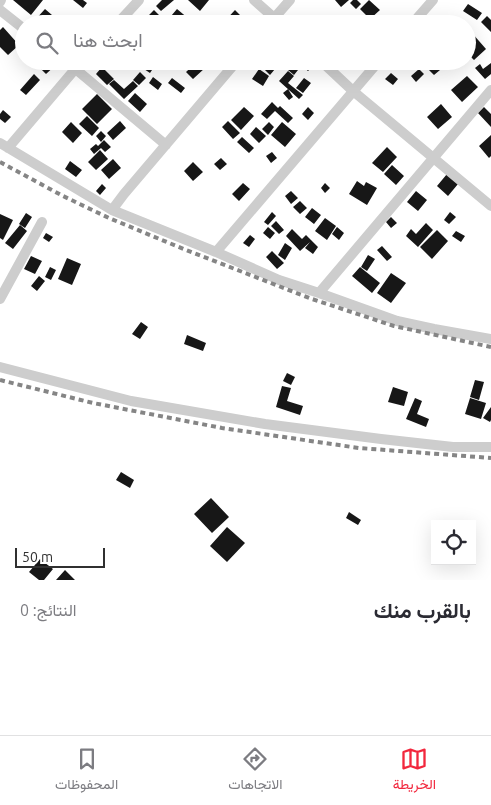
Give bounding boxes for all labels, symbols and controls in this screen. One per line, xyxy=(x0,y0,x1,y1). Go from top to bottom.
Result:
search box xyxy=(15,15,476,70)
icon: search xyxy=(33,29,61,57)
text: ابحث هنا xyxy=(73,29,143,51)
map controls xyxy=(431,520,476,565)
button: locate xyxy=(431,520,476,565)
scale bar xyxy=(15,545,105,568)
text: 50 m xyxy=(22,549,53,565)
text: بالقرب منك xyxy=(374,598,471,622)
text: النتائج: 0 xyxy=(20,601,77,619)
tab: المحفوظات xyxy=(55,745,118,797)
tab: الاتجاهات xyxy=(228,745,283,797)
tab: الخريطة xyxy=(393,745,436,797)

